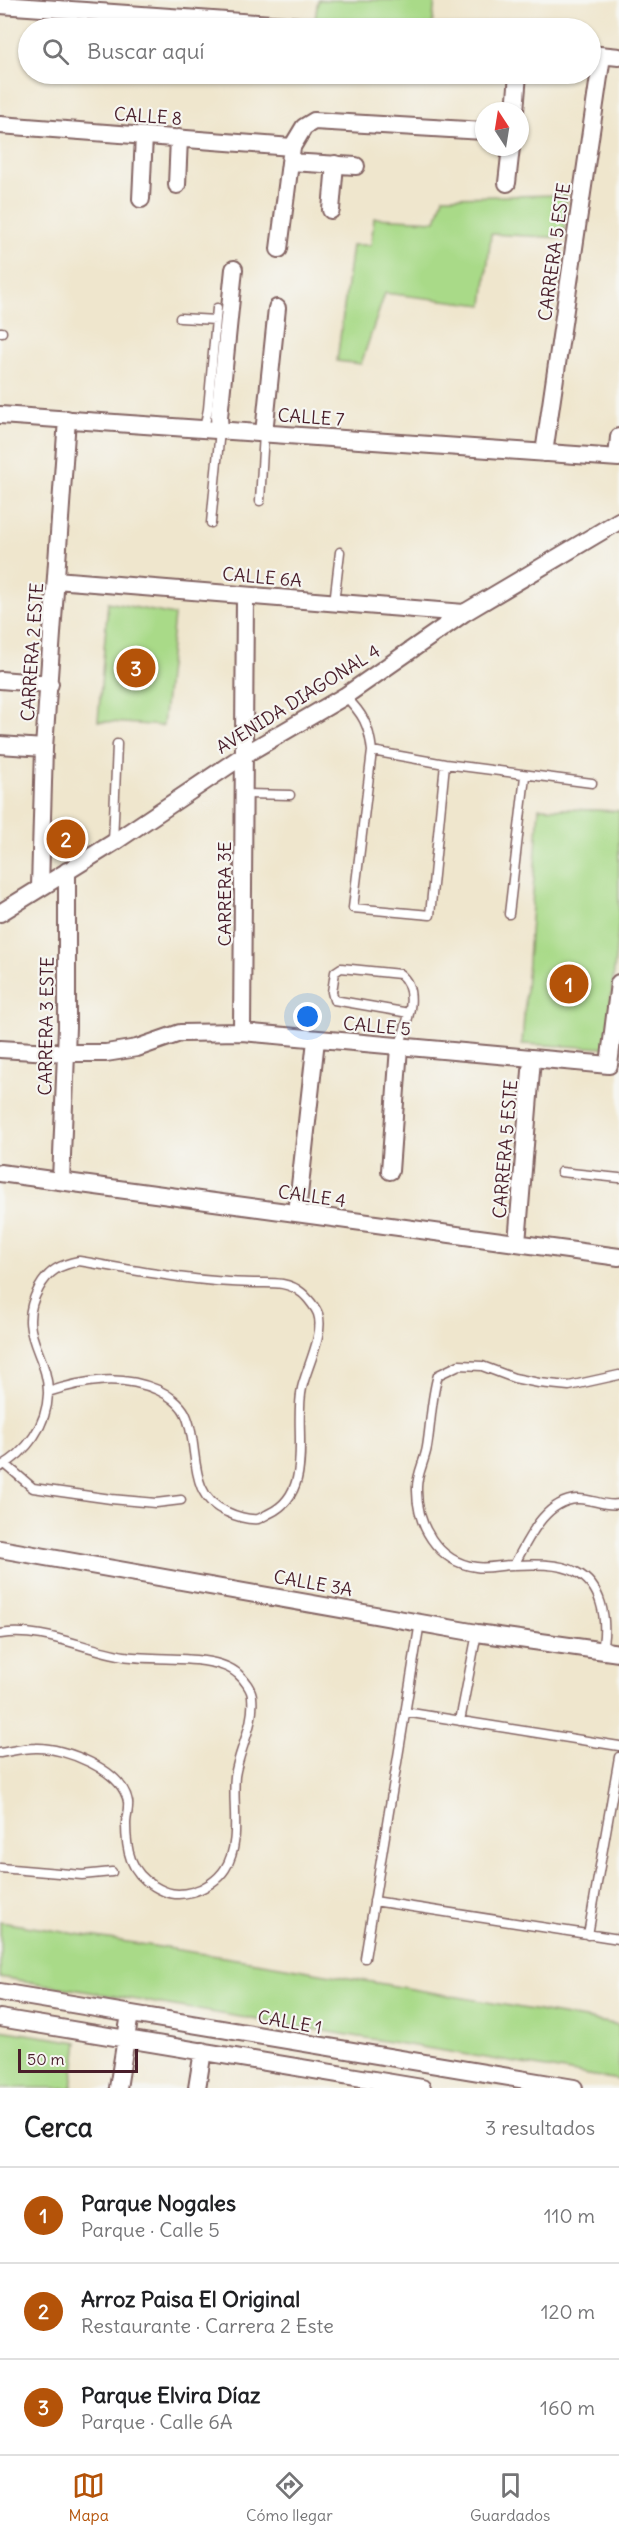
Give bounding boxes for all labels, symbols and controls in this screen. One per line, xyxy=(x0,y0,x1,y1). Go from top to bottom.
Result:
search box xyxy=(18,18,601,84)
icon: search xyxy=(39,35,72,68)
text: Buscar aquí xyxy=(87,37,204,65)
street label: CALLE 8 xyxy=(113,102,183,130)
north arrow xyxy=(475,102,529,156)
street label: CARRERA 5 ESTE xyxy=(533,181,575,323)
street label: CALLE 7 xyxy=(277,403,345,431)
street label: CALLE 6A xyxy=(221,562,303,592)
street label: CARRERA 2 ESTE xyxy=(16,582,48,722)
street label: AVENIDA DIAGONAL 4 xyxy=(212,639,384,759)
pin: 3 xyxy=(116,646,156,690)
pin: 2 xyxy=(46,816,86,862)
street label: CARRERA 3E xyxy=(213,842,236,946)
street label: CARRERA 3 ESTE xyxy=(33,956,59,1096)
pin: 1 xyxy=(550,962,588,1006)
your location xyxy=(293,1002,322,1031)
street label: CALLE 5 xyxy=(342,1012,412,1040)
street label: CARRERA 5 ESTE xyxy=(487,1079,523,1219)
street label: CALLE 4 xyxy=(277,1180,347,1212)
street label: CALLE 3A xyxy=(272,1565,354,1601)
street label: CALLE 1 xyxy=(256,2005,324,2039)
scale bar xyxy=(18,2046,138,2074)
text: 50 m xyxy=(27,2049,65,2069)
text: Cerca xyxy=(24,2111,93,2144)
text: 3 resultados xyxy=(485,2115,595,2140)
text: Parque Nogales xyxy=(81,2189,236,2217)
text: 1 xyxy=(40,2203,47,2228)
text: 110 m xyxy=(544,2203,595,2228)
text: Parque · Calle 5 xyxy=(81,2217,220,2242)
text: Arroz Paisa El Original xyxy=(81,2285,300,2313)
text: 2 xyxy=(38,2299,49,2324)
text: 120 m xyxy=(541,2299,595,2324)
text: Restaurante · Carrera 2 Este xyxy=(81,2313,334,2338)
text: Parque Elvira Díaz xyxy=(81,2381,261,2409)
text: 3 xyxy=(38,2395,49,2420)
text: 160 m xyxy=(540,2395,595,2420)
text: Parque · Calle 6A xyxy=(81,2409,233,2434)
tab: Mapa xyxy=(69,2469,109,2525)
tab: Cómo llegar xyxy=(246,2469,333,2525)
tab: Guardados xyxy=(470,2469,550,2525)

